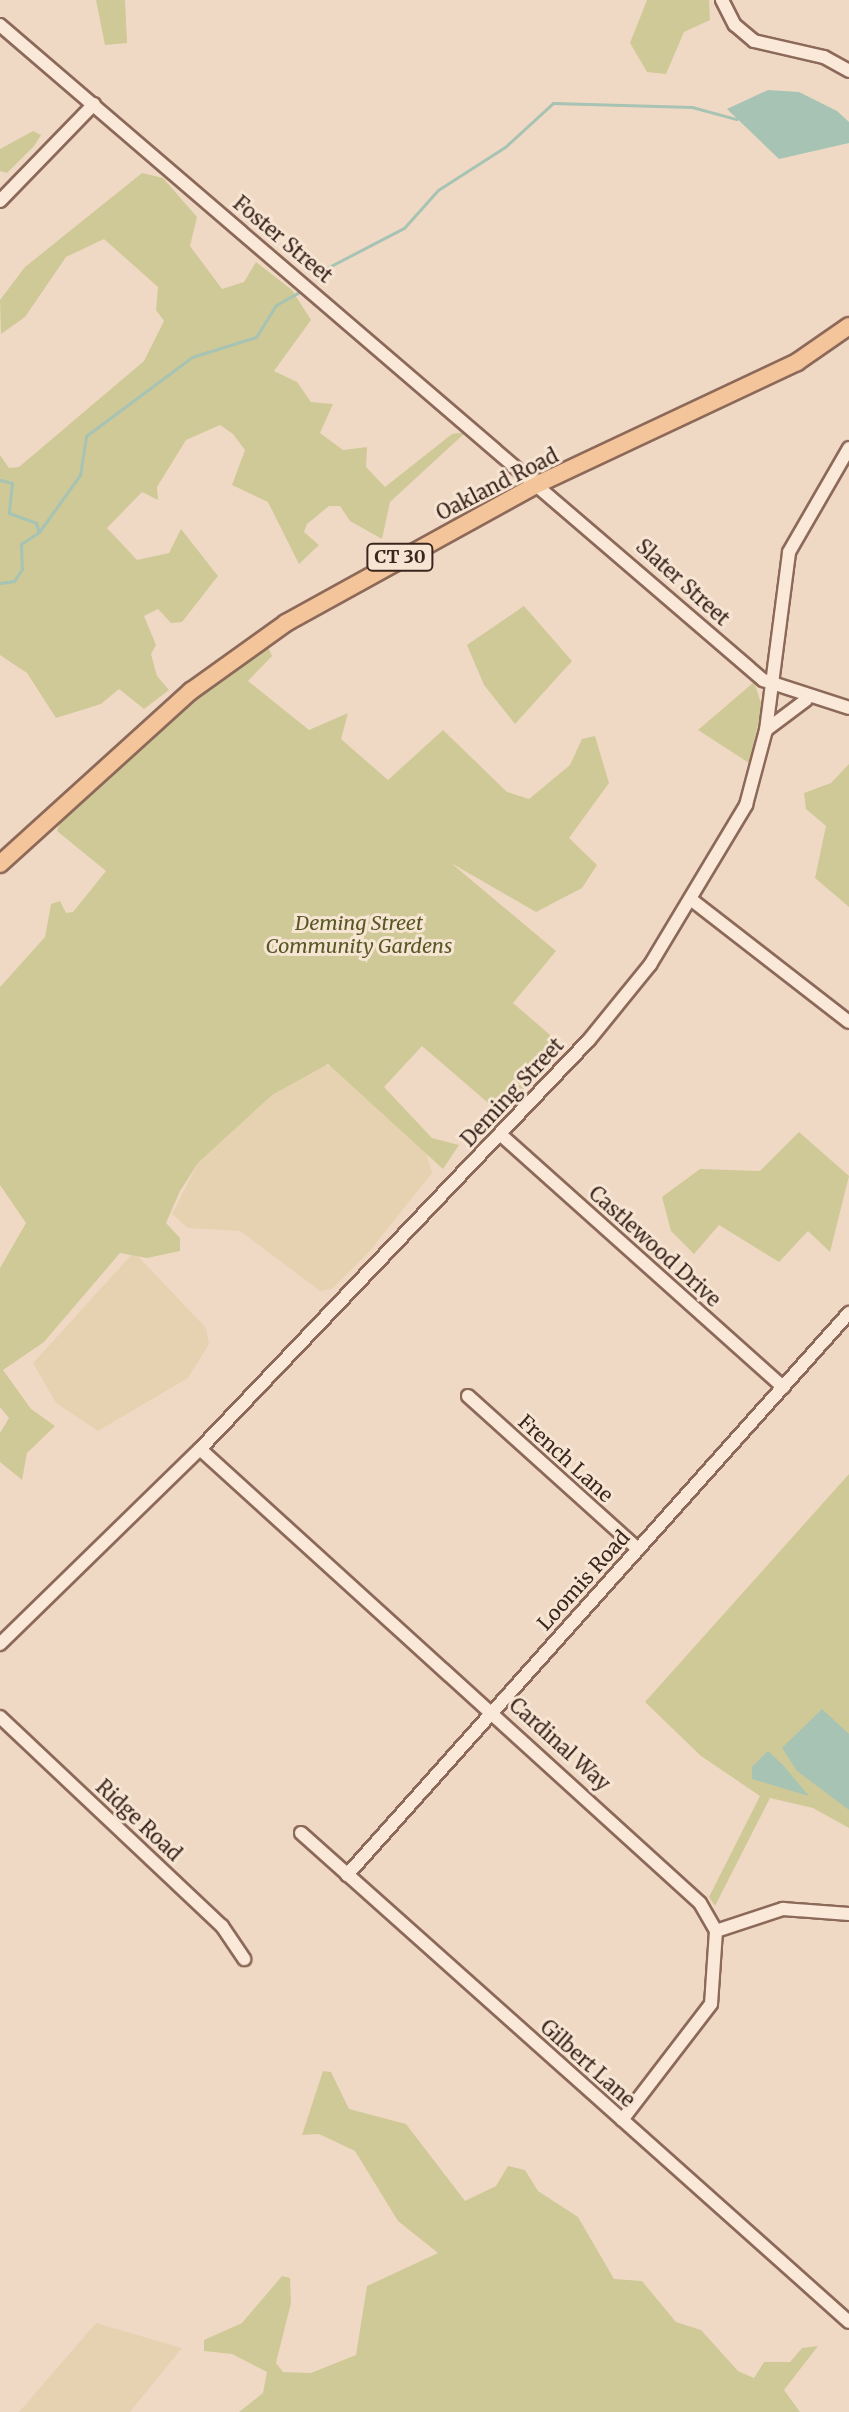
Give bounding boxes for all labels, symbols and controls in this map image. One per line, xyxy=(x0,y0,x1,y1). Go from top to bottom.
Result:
street label: Foster Street xyxy=(229,191,337,287)
street label: Oakland Road xyxy=(432,443,562,525)
street label: Slater Street xyxy=(631,534,735,630)
road number: CT 30 xyxy=(366,543,434,571)
park label: Deming Street Community Gardens xyxy=(266,910,452,957)
street label: Deming Street xyxy=(456,1033,568,1151)
street label: Castlewood Drive xyxy=(584,1181,726,1311)
street label: French Lane xyxy=(514,1409,618,1507)
street label: Loomis Road xyxy=(532,1525,634,1635)
street label: Cardinal Way xyxy=(505,1693,615,1795)
street label: Ridge Road xyxy=(91,1774,187,1866)
street label: Gilbert Lane xyxy=(536,2014,640,2112)

